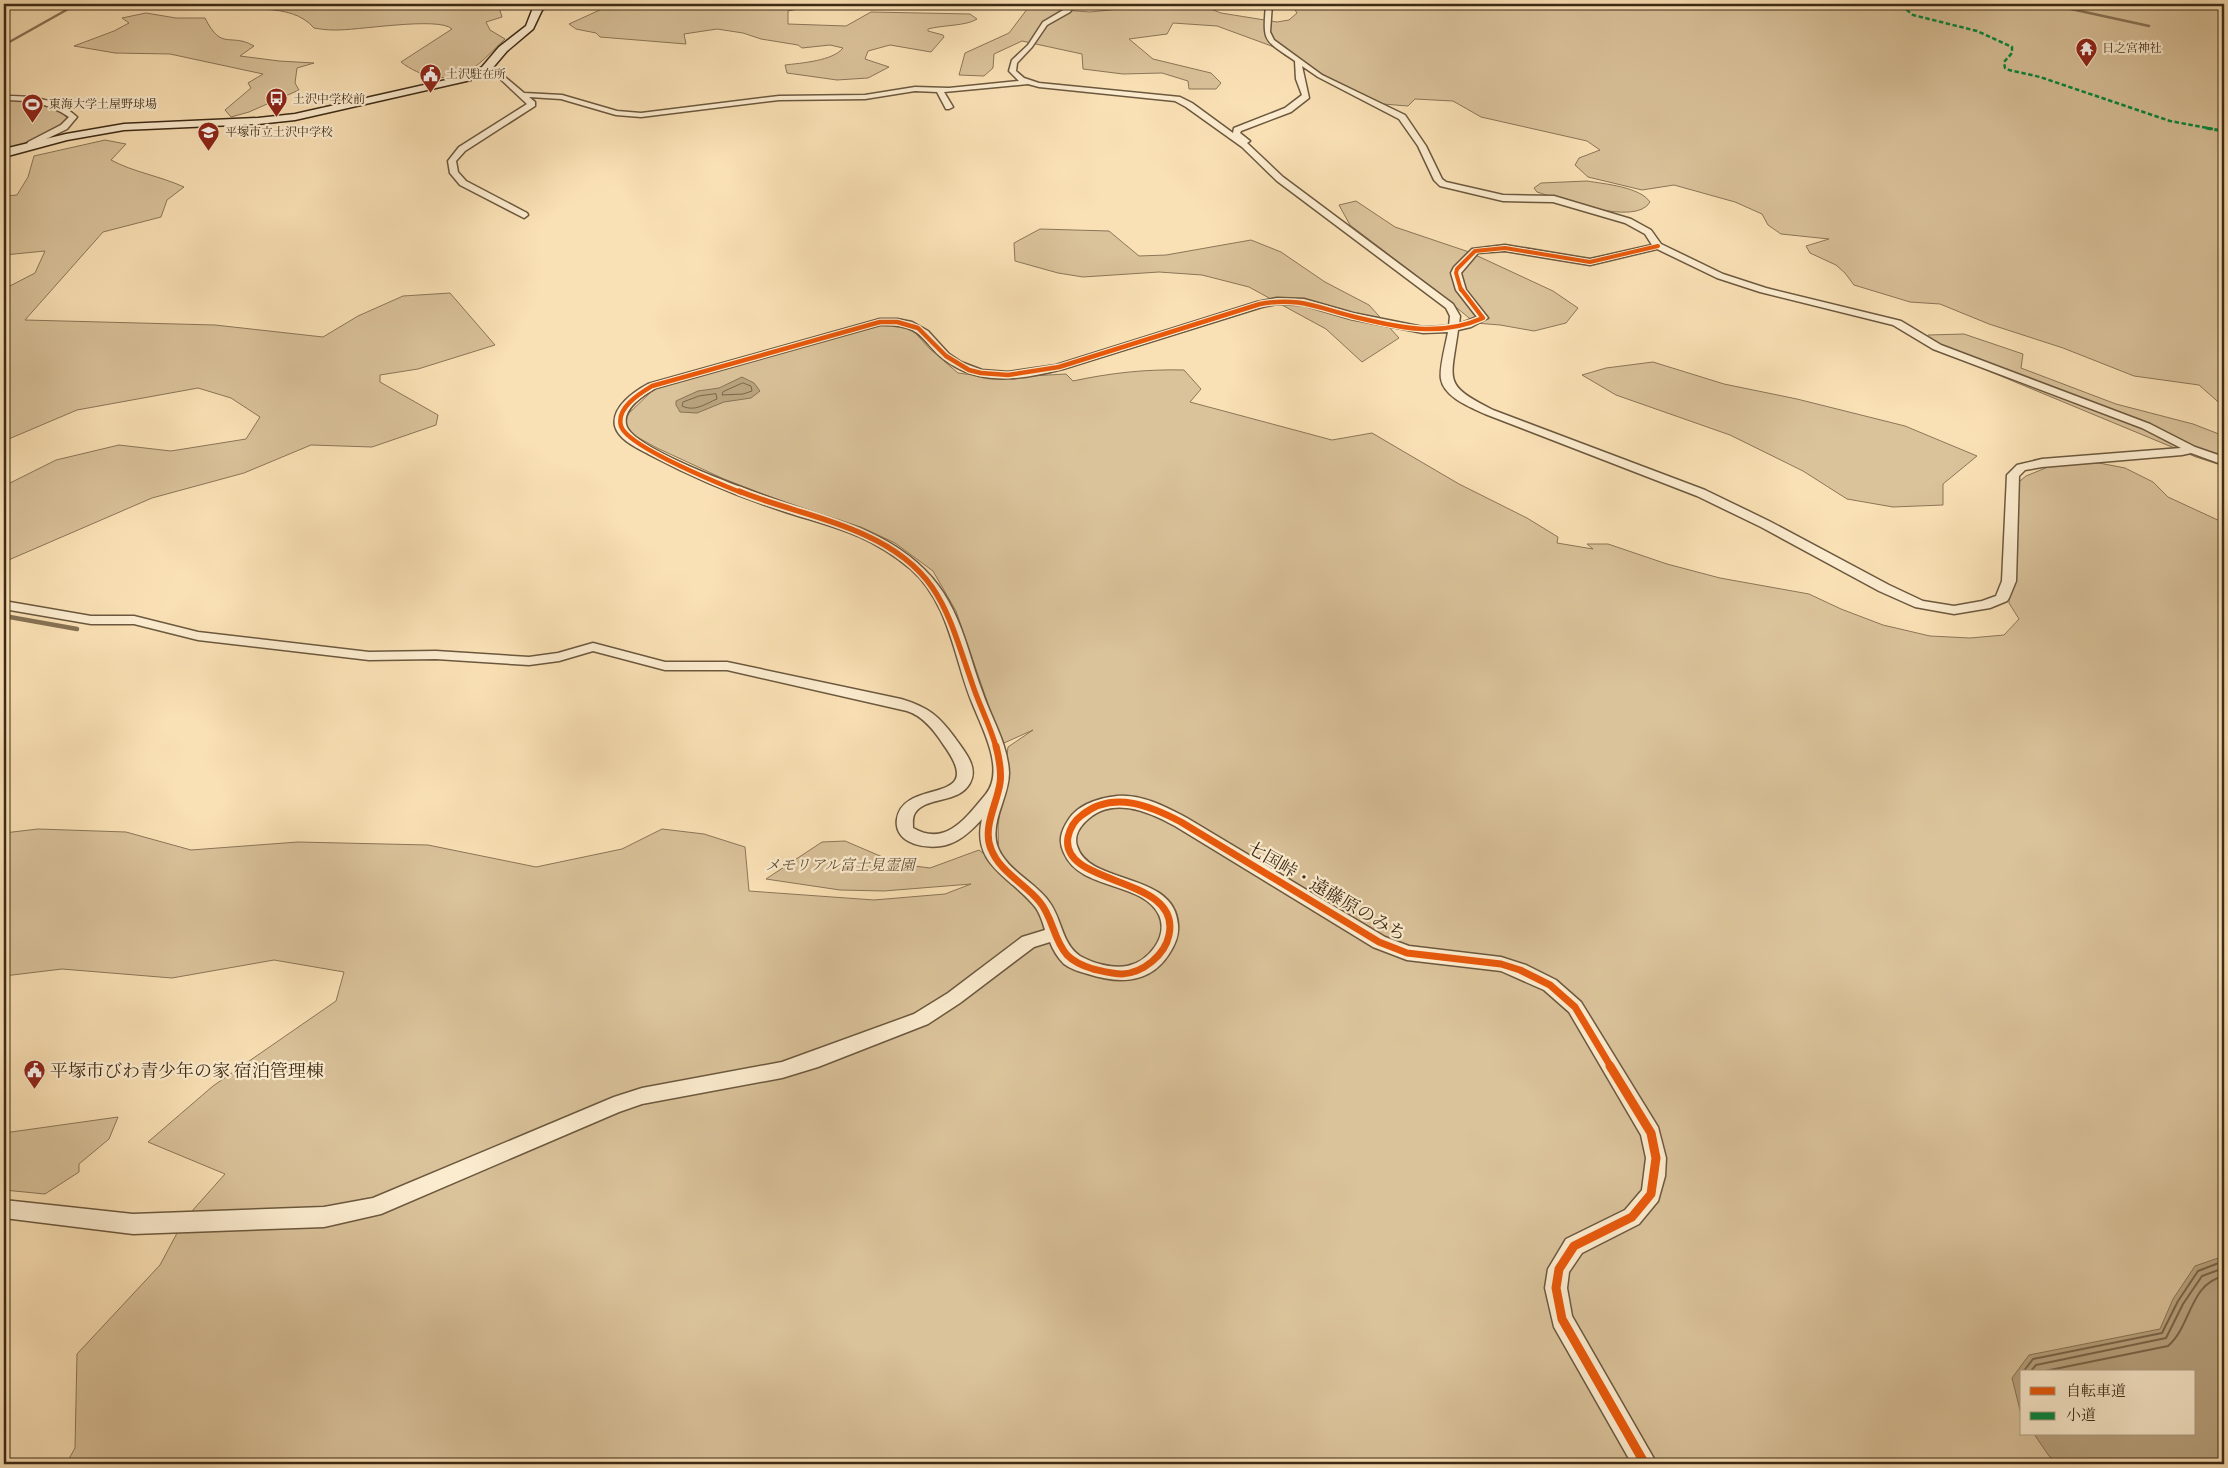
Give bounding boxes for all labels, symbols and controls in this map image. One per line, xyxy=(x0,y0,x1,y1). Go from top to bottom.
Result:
temple icon: 日之宮神社 xyxy=(2074,36,2098,67)
place label: 日之宮神社 xyxy=(2102,41,2162,55)
public building icon: 土沢駐在所 xyxy=(418,62,442,93)
place label: 土沢駐在所 xyxy=(446,67,506,81)
bus stop icon: 土沢中学校前 xyxy=(265,87,289,118)
sports icon: 東海大学土屋野球場 xyxy=(21,92,45,123)
place label: 土沢中学校前 xyxy=(293,92,365,106)
place label: 東海大学土屋野球場 xyxy=(49,97,157,111)
school or university icon: 平塚市立土沢中学校 xyxy=(197,120,221,151)
place label: 平塚市立土沢中学校 xyxy=(225,125,333,139)
street label: 七国峠・遠藤原のみち xyxy=(1244,836,1410,946)
park label: メモリアル富士見霊園 xyxy=(765,856,918,874)
public building icon: 平塚市びわ青少年の家 宿泊管理棟 xyxy=(22,1059,46,1090)
place label: 平塚市びわ青少年の家 宿泊管理棟 xyxy=(50,1060,324,1082)
legend xyxy=(2020,1370,2196,1436)
text: 自転車道 xyxy=(2066,1382,2126,1400)
text: 小道 xyxy=(2066,1406,2096,1424)

